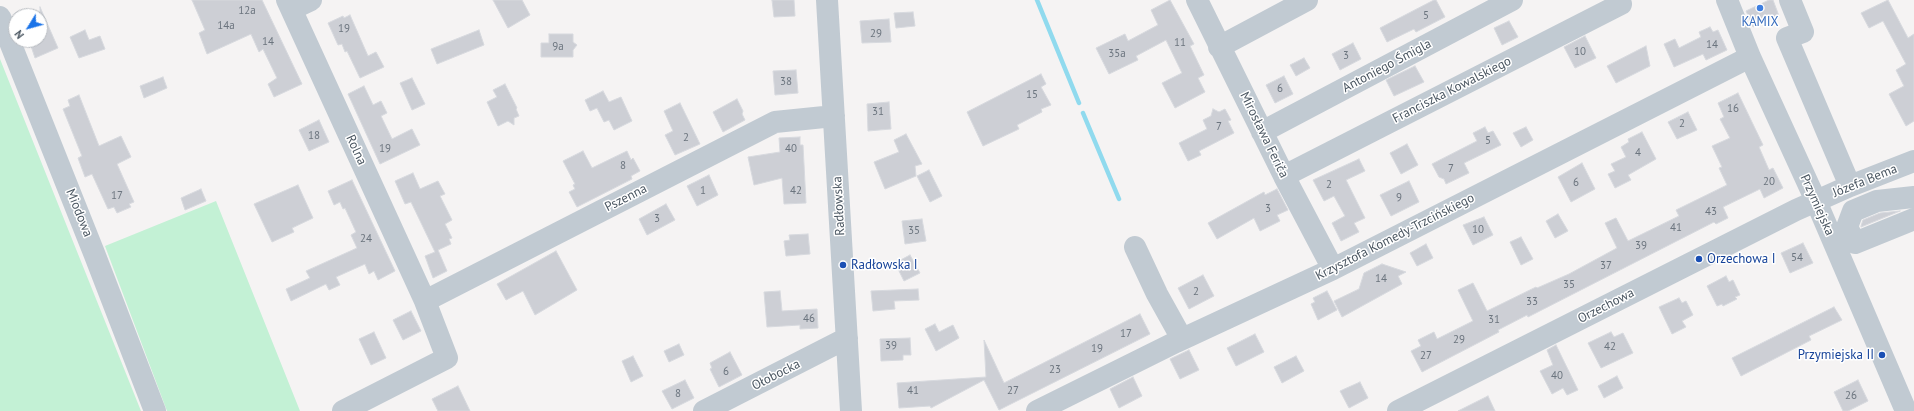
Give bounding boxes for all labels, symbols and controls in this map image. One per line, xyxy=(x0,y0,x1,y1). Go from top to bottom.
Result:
marker: KAMIX xyxy=(1755,3,1765,13)
house number: 12a xyxy=(238,4,256,18)
north arrow xyxy=(8,8,48,48)
house number: 5 xyxy=(1423,9,1429,23)
place label: KAMIX xyxy=(1741,14,1779,30)
house number: 14a xyxy=(217,19,235,33)
house number: 19 xyxy=(338,22,350,36)
house number: 29 xyxy=(870,27,882,41)
text: N xyxy=(11,28,27,42)
house number: 14 xyxy=(262,35,274,49)
house number: 11 xyxy=(1174,36,1186,50)
street label: Antoniego Śmigla xyxy=(1340,36,1434,96)
house number: 14 xyxy=(1706,38,1718,52)
house number: 9a xyxy=(552,40,564,54)
house number: 10 xyxy=(1574,45,1586,59)
house number: 35a xyxy=(1108,47,1126,61)
house number: 3 xyxy=(1343,49,1349,63)
street label: Franciszka Kowalskiego xyxy=(1390,53,1514,127)
house number: 38 xyxy=(780,75,792,89)
house number: 6 xyxy=(1277,82,1283,96)
house number: 15 xyxy=(1026,88,1038,102)
street label: Mirosława Feriča xyxy=(1236,89,1292,181)
house number: 16 xyxy=(1727,102,1739,116)
house number: 31 xyxy=(872,105,884,119)
house number: 2 xyxy=(1679,117,1685,131)
house number: 7 xyxy=(1216,120,1222,134)
house number: 18 xyxy=(308,129,320,143)
house number: 2 xyxy=(683,131,689,145)
street label: Rolna xyxy=(342,132,370,168)
house number: 5 xyxy=(1485,134,1491,148)
house number: 19 xyxy=(379,142,391,156)
house number: 40 xyxy=(785,142,797,156)
house number: 4 xyxy=(1635,146,1641,160)
house number: 8 xyxy=(620,159,626,173)
street label: Józefa Bema xyxy=(1831,161,1899,201)
house number: 7 xyxy=(1448,162,1454,176)
street label: Przymiejska xyxy=(1797,172,1837,238)
house number: 20 xyxy=(1763,175,1775,189)
street label: Radłowska xyxy=(830,176,848,236)
house number: 6 xyxy=(1573,176,1579,190)
house number: 2 xyxy=(1326,178,1332,192)
street label: Pszenna xyxy=(602,181,650,215)
house number: 1 xyxy=(700,184,706,198)
house number: 42 xyxy=(790,184,802,198)
street label: Miodowa xyxy=(62,187,96,239)
house number: 17 xyxy=(111,189,123,203)
street label: Krzysztofa Komedy-Trzcińskiego xyxy=(1313,190,1477,284)
house number: 9 xyxy=(1396,191,1402,205)
house number: 3 xyxy=(1265,202,1271,216)
house number: 43 xyxy=(1705,205,1717,219)
house number: 3 xyxy=(654,212,660,226)
house number: 41 xyxy=(1670,221,1682,235)
house number: 10 xyxy=(1472,223,1484,237)
house number: 35 xyxy=(908,224,920,238)
house number: 24 xyxy=(360,232,372,246)
house number: 39 xyxy=(1635,239,1647,253)
place label: Orzechowa I xyxy=(1707,251,1775,267)
house number: 54 xyxy=(1791,251,1803,265)
marker: Orzechowa I xyxy=(1694,254,1704,264)
place label: Radłowska I xyxy=(851,257,918,273)
house number: 37 xyxy=(1600,259,1612,273)
marker: Radłowska I xyxy=(838,260,848,270)
house number: 14 xyxy=(1375,272,1387,286)
house number: 35 xyxy=(1563,278,1575,292)
house number: 2 xyxy=(1193,285,1199,299)
street label: Orzechowa xyxy=(1575,285,1637,327)
house number: 33 xyxy=(1526,295,1538,309)
house number: 46 xyxy=(803,312,815,326)
house number: 31 xyxy=(1488,313,1500,327)
house number: 17 xyxy=(1120,327,1132,341)
house number: 29 xyxy=(1453,333,1465,347)
house number: 39 xyxy=(885,339,897,353)
house number: 42 xyxy=(1604,340,1616,354)
house number: 19 xyxy=(1091,342,1103,356)
place label: Przymiejska II xyxy=(1798,347,1874,363)
house number: 27 xyxy=(1420,349,1432,363)
marker: Przymiejska II xyxy=(1877,350,1887,360)
street label: Ołobocka xyxy=(749,356,803,394)
house number: 23 xyxy=(1049,363,1061,377)
house number: 6 xyxy=(723,365,729,379)
house number: 40 xyxy=(1551,369,1563,383)
house number: 41 xyxy=(907,384,919,398)
house number: 27 xyxy=(1007,384,1019,398)
house number: 8 xyxy=(675,387,681,401)
house number: 26 xyxy=(1845,389,1857,403)

